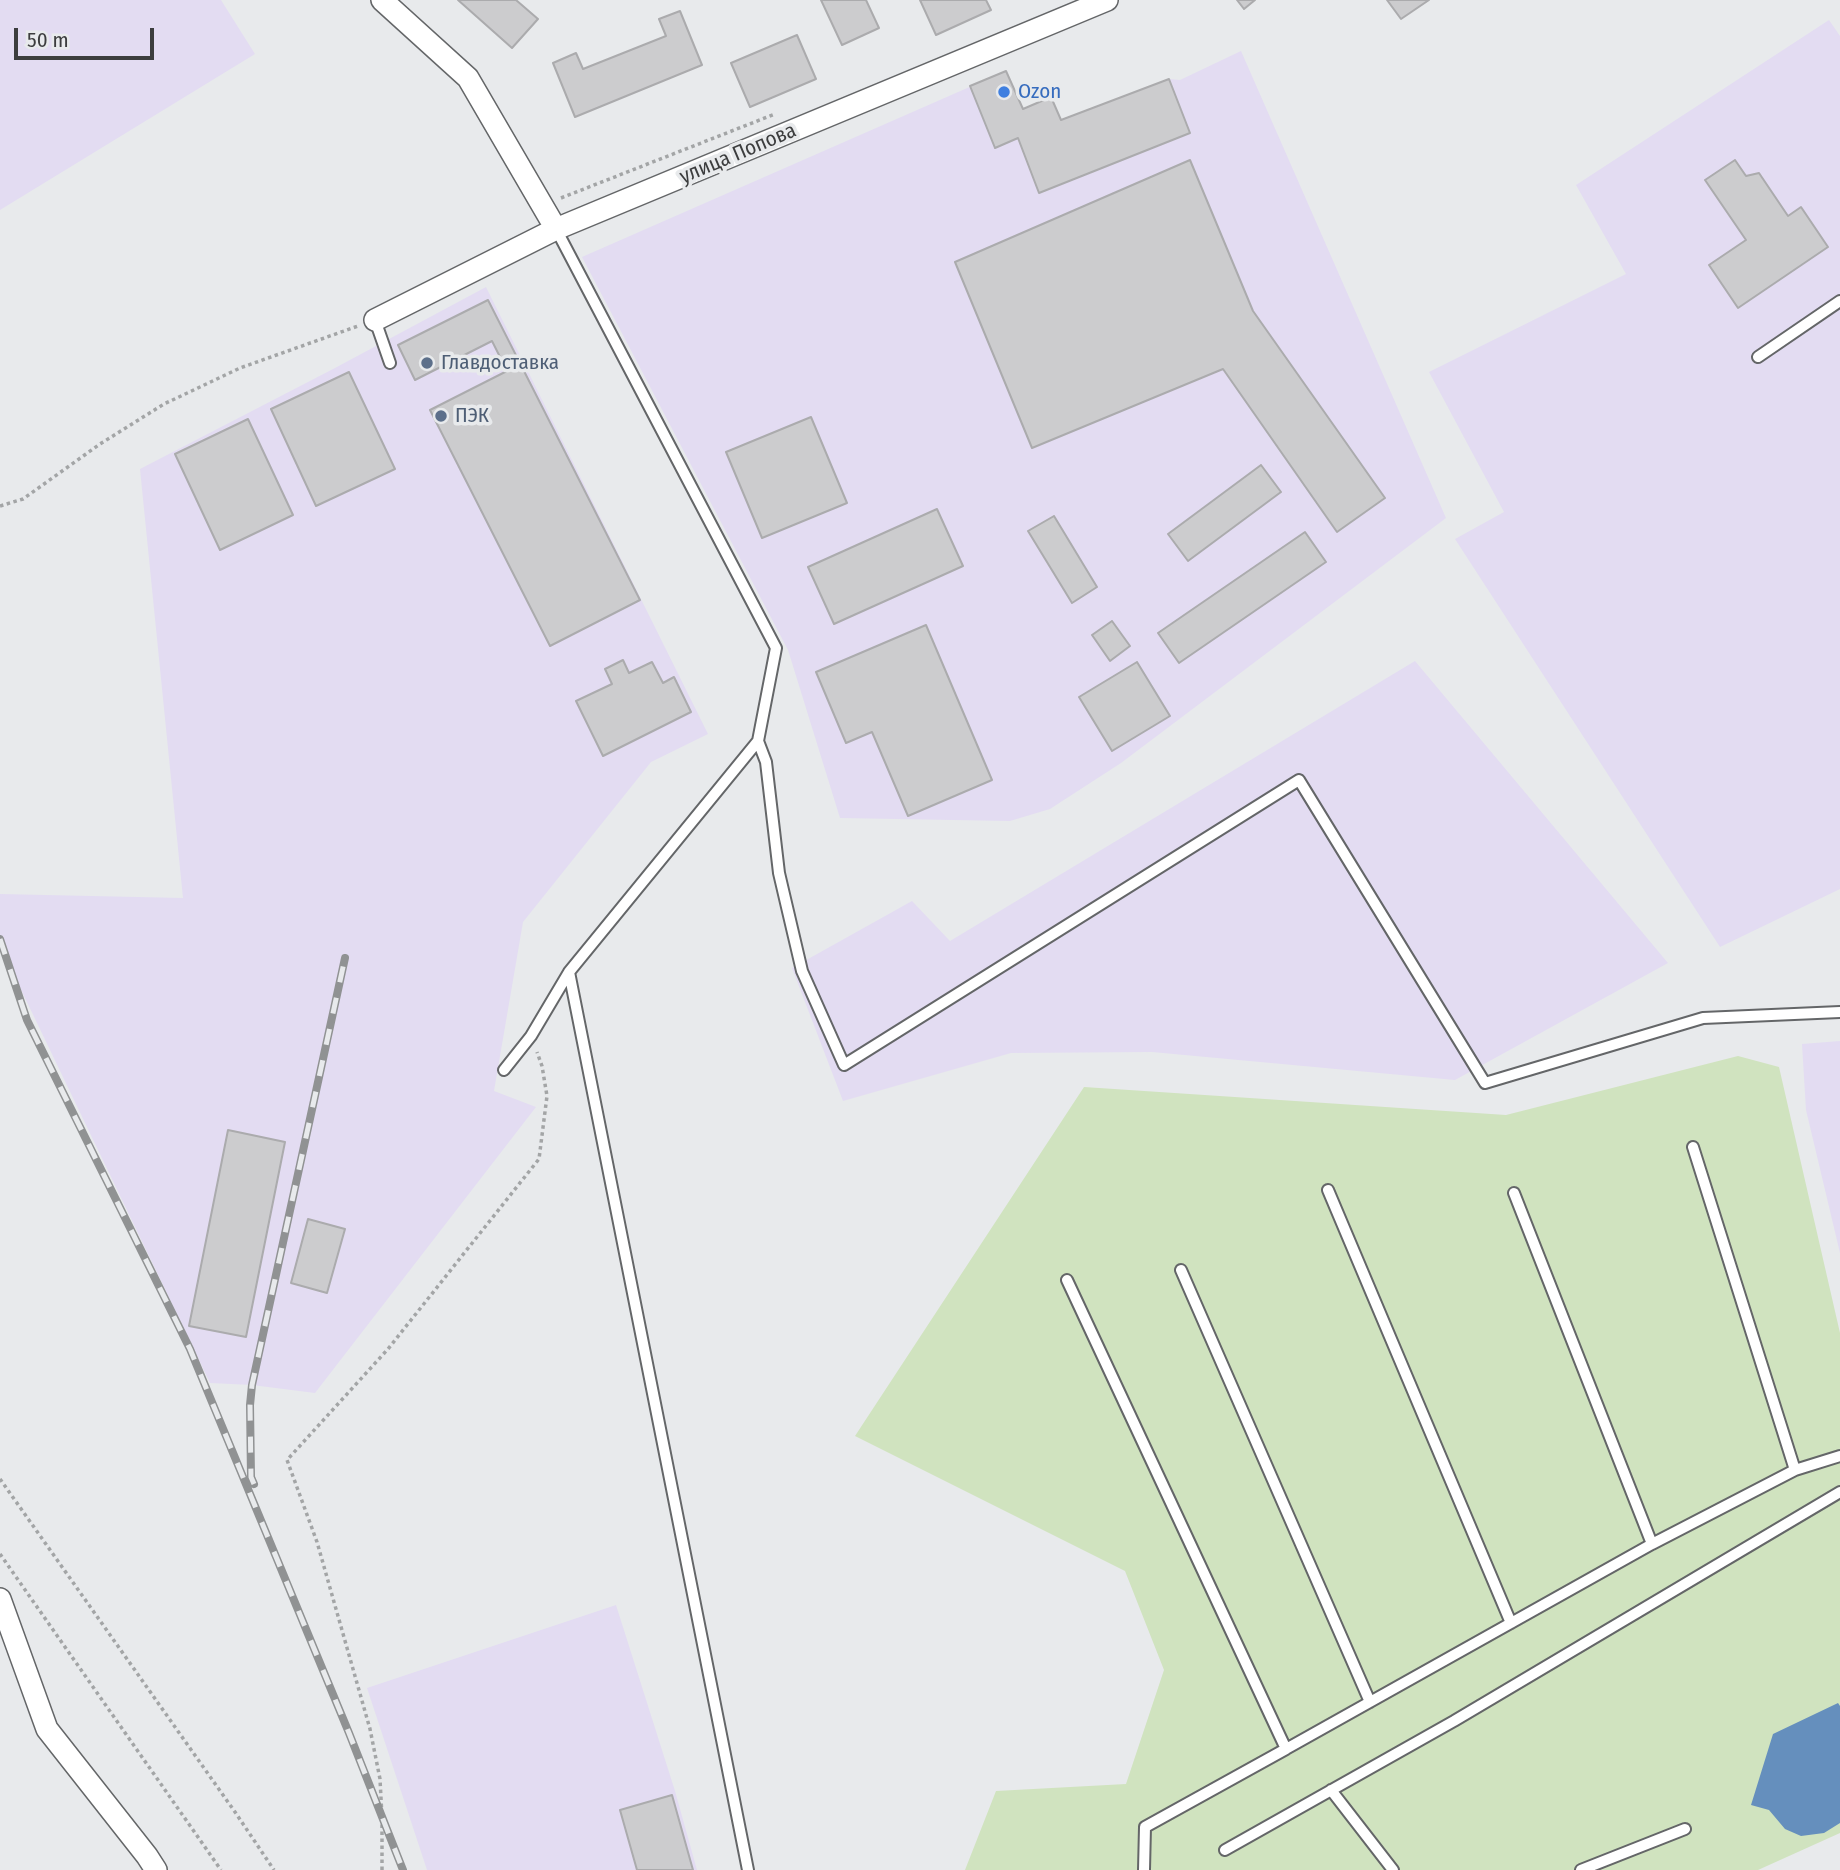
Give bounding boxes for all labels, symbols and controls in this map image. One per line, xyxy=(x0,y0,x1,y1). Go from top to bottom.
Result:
scale bar xyxy=(18,14,158,58)
text: 50 m xyxy=(27,27,69,53)
place label: Ozon xyxy=(1018,79,1061,105)
marker: Ozon xyxy=(996,84,1012,100)
street label: улица Попова xyxy=(676,118,800,190)
place label: Главдоставка xyxy=(441,350,559,376)
marker: Главдоставка xyxy=(419,355,435,371)
place label: ПЭК xyxy=(455,403,489,429)
marker: ПЭК xyxy=(433,408,449,424)

